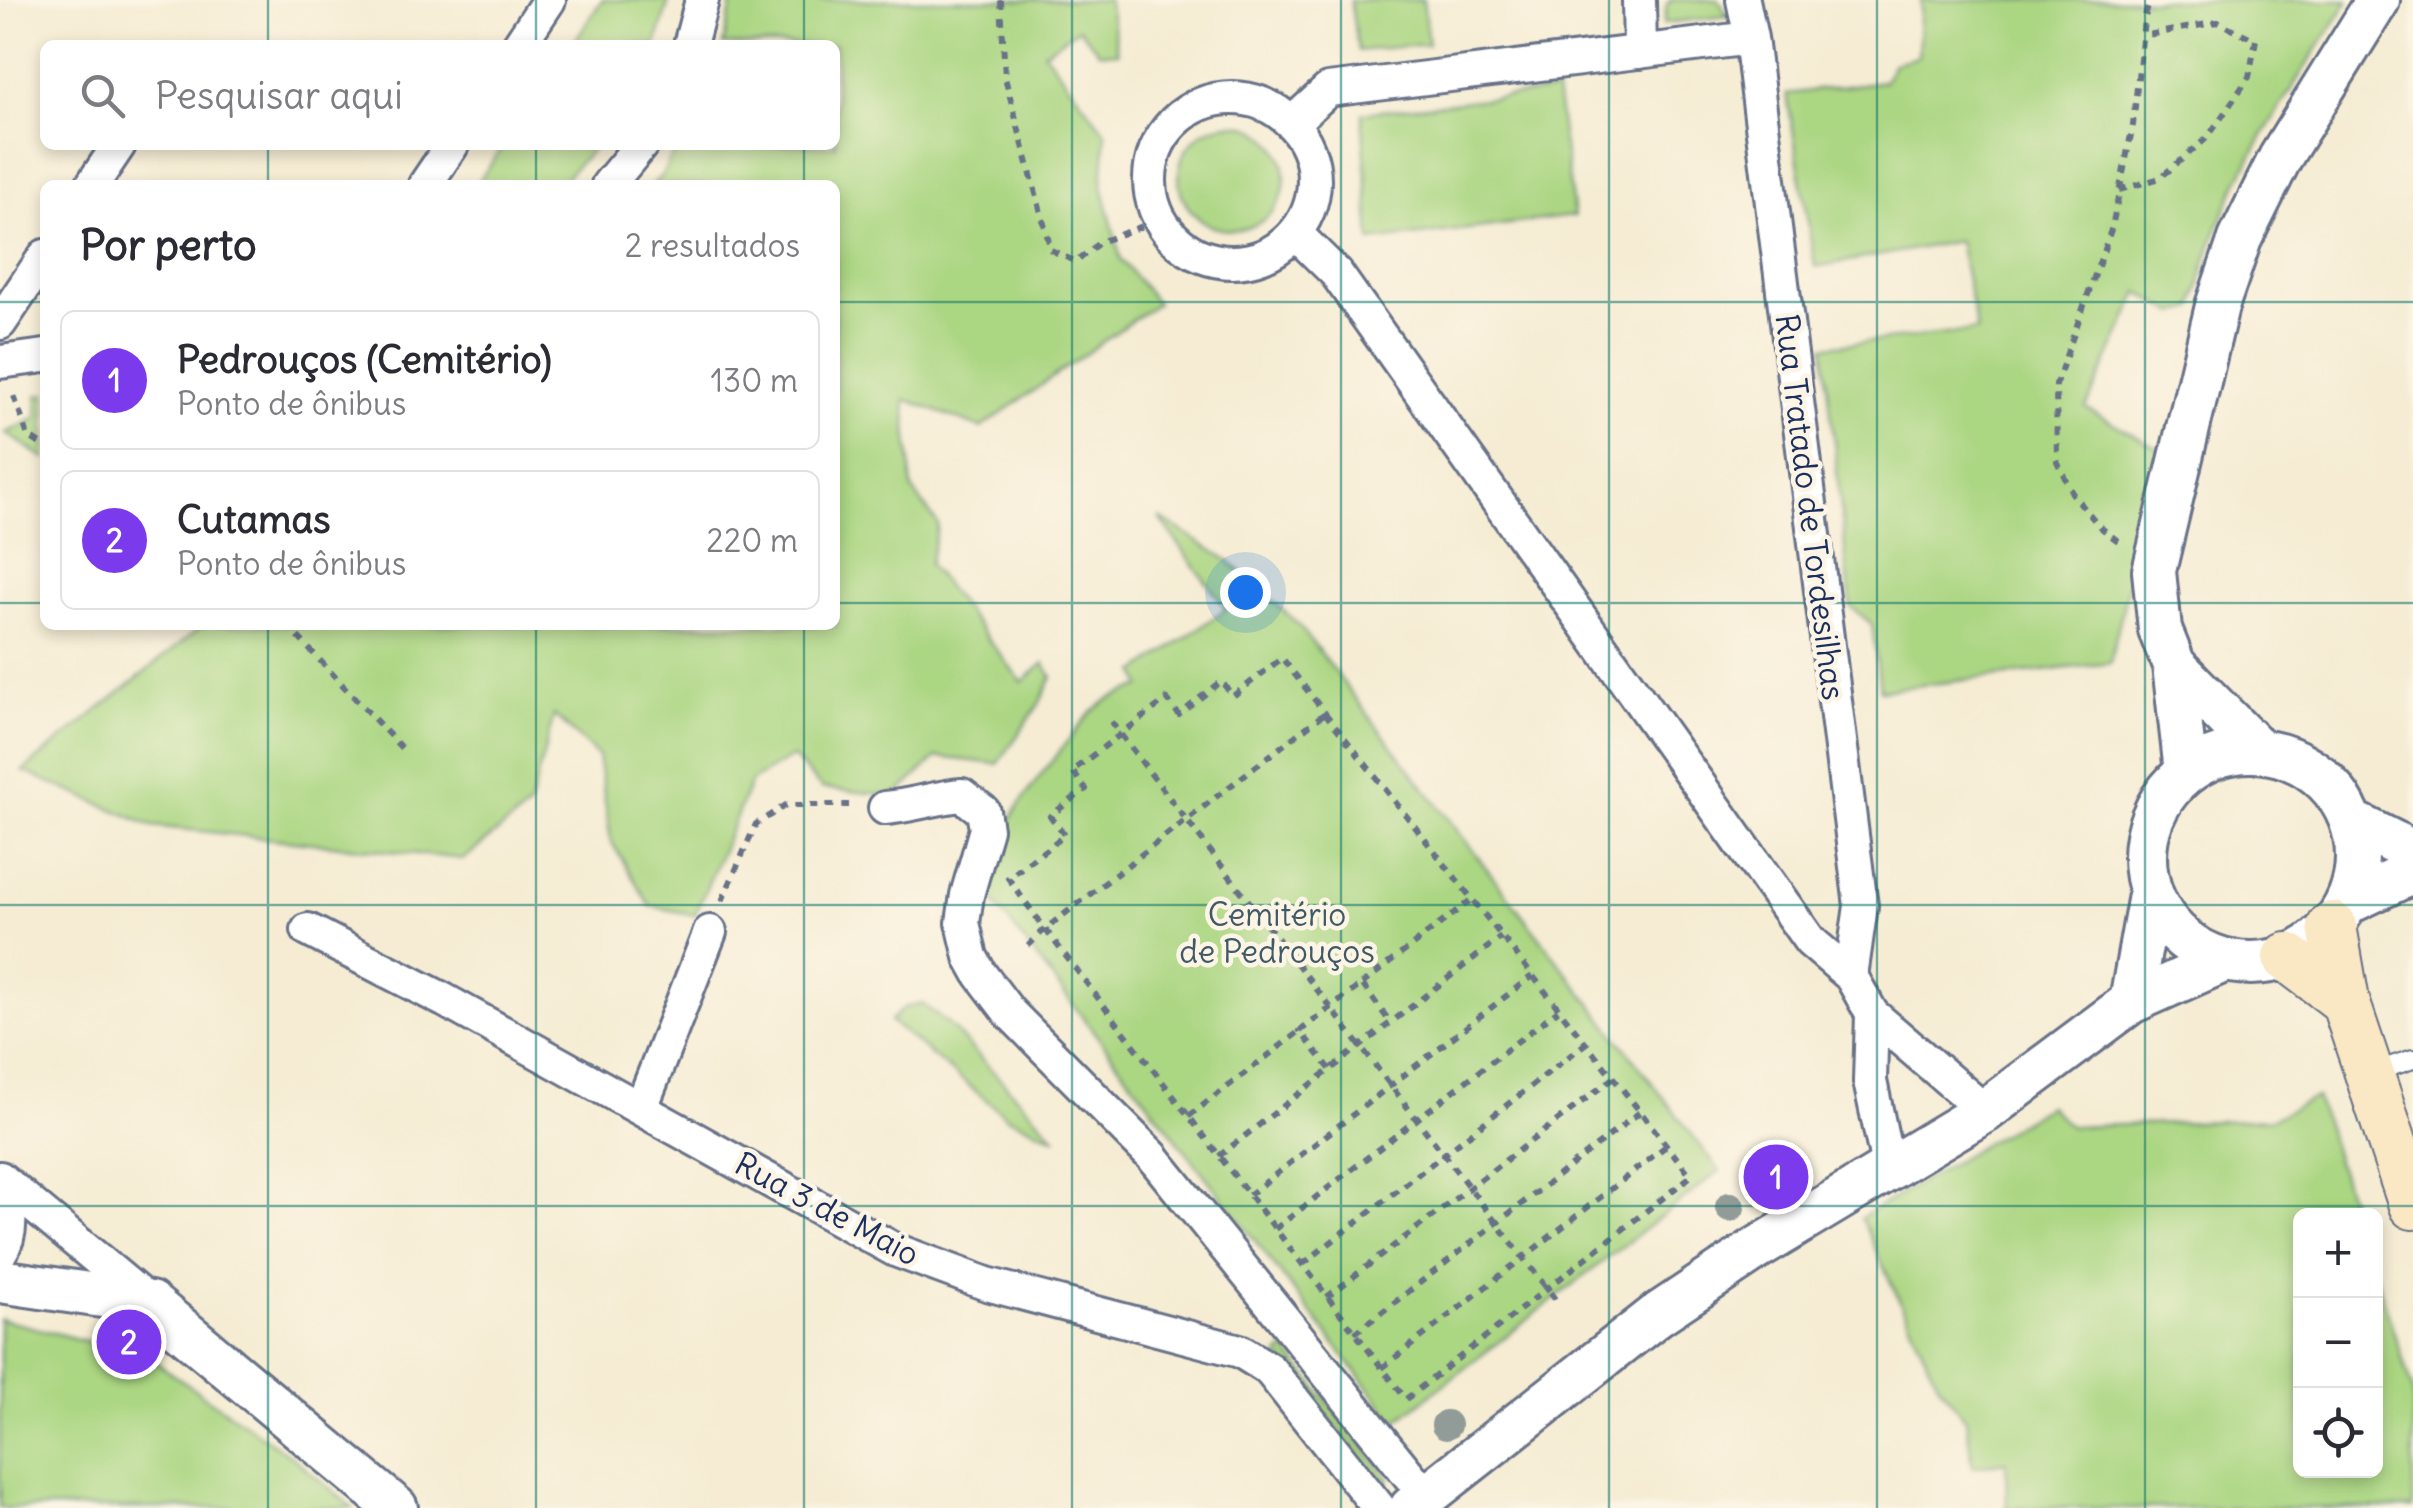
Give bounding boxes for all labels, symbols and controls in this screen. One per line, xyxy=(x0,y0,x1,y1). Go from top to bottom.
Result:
search box xyxy=(40,40,840,150)
icon: search xyxy=(75,68,130,123)
text: Pesquisar aqui xyxy=(155,72,403,119)
text: Por perto xyxy=(80,219,257,271)
text: 2 resultados xyxy=(625,225,800,266)
street label: Rua Tratado de Tordesilhas xyxy=(1766,312,1855,702)
text: Pedrouços (Cemitério) xyxy=(177,336,552,383)
text: 1 xyxy=(108,360,121,401)
text: 130 m xyxy=(710,360,798,401)
text: Ponto de ônibus xyxy=(177,383,406,424)
text: Cutamas xyxy=(177,496,330,543)
text: 2 xyxy=(106,520,123,561)
text: 220 m xyxy=(706,520,798,561)
text: Ponto de ônibus xyxy=(177,543,406,584)
your location xyxy=(1220,567,1271,618)
park label: Cemitério de Pedrouços xyxy=(1179,894,1375,972)
pin: 1 xyxy=(1744,1140,1808,1214)
street label: Rua 3 de Maio xyxy=(728,1143,927,1274)
map controls xyxy=(2293,1208,2383,1478)
button: + xyxy=(2293,1208,2383,1298)
button: − xyxy=(2293,1298,2383,1388)
pin: 2 xyxy=(96,1304,162,1380)
button: locate xyxy=(2293,1388,2383,1478)

